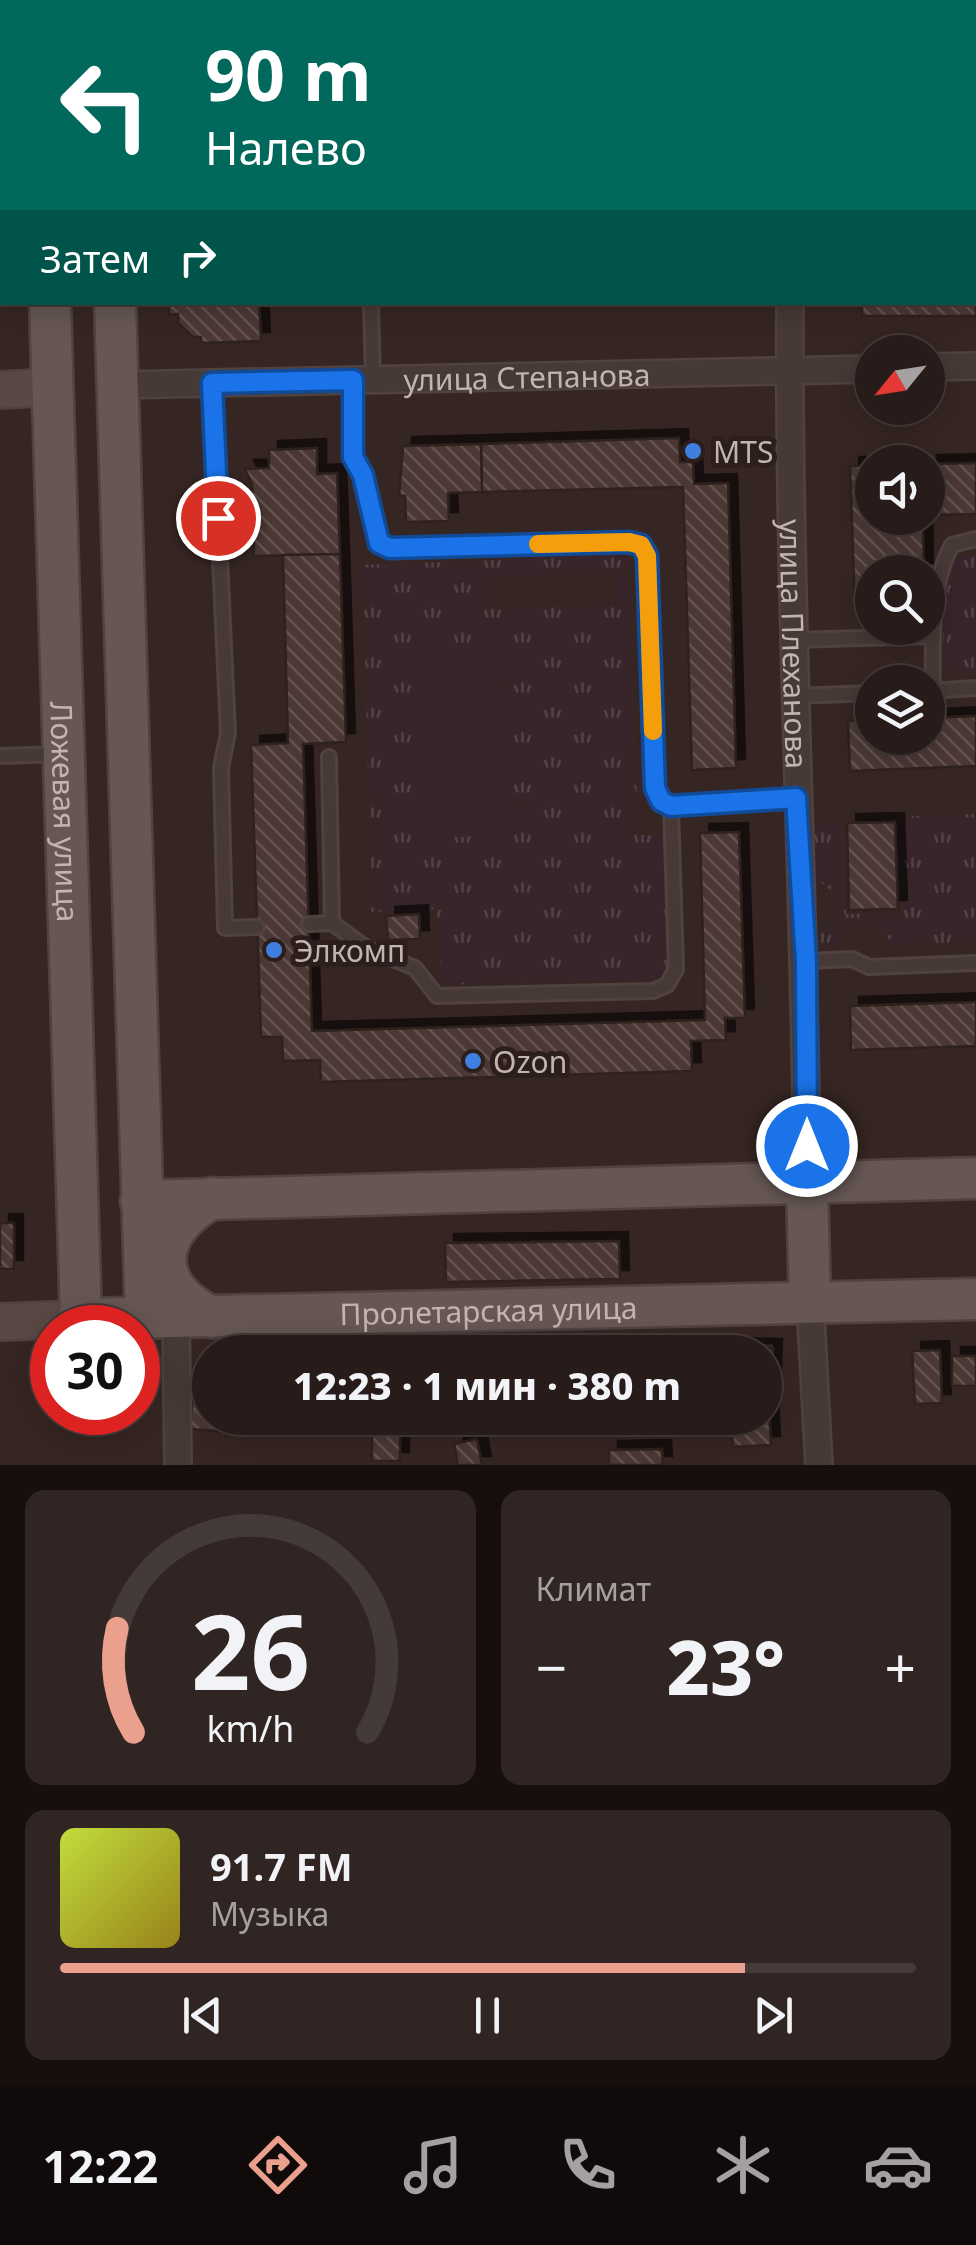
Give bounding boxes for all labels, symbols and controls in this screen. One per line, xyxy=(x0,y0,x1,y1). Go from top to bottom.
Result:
text: 90 m xyxy=(205,26,372,122)
icon: left xyxy=(40,40,170,170)
text: Налево xyxy=(205,117,367,178)
icon: right xyxy=(170,230,225,285)
text: Затем xyxy=(40,232,150,284)
north arrow xyxy=(855,335,945,425)
map controls xyxy=(855,335,945,755)
street label: улица Степанова xyxy=(403,353,651,399)
place label: MTS xyxy=(713,431,773,472)
marker: MTS xyxy=(682,440,704,462)
button: sound xyxy=(855,445,945,535)
pin xyxy=(176,476,261,561)
icon: arrive xyxy=(191,491,246,546)
street label: улица Плеханова xyxy=(771,519,818,769)
button: search xyxy=(855,555,945,645)
button: layers xyxy=(855,665,945,755)
street label: Ложевая улица xyxy=(42,701,89,923)
place label: Элкомп xyxy=(294,930,405,971)
marker: Элкомп xyxy=(263,939,285,961)
place label: Ozon xyxy=(493,1041,567,1082)
marker: Ozon xyxy=(462,1050,484,1072)
position arrow xyxy=(755,1094,859,1198)
street label: Пролетарская улица xyxy=(339,1286,638,1334)
speed limit sign: 30 xyxy=(30,1305,160,1435)
text: 12:23 · 1 мин · 380 m xyxy=(293,1359,681,1411)
text: Климат xyxy=(536,1567,651,1610)
text: 26 xyxy=(191,1579,310,1720)
text: 23° xyxy=(667,1615,785,1717)
text: − xyxy=(536,1629,567,1704)
text: + xyxy=(885,1629,916,1704)
text: km/h xyxy=(206,1704,294,1752)
text: 91.7 FM xyxy=(210,1840,352,1892)
text: Музыка xyxy=(210,1892,329,1935)
icon: previous xyxy=(175,1988,230,2043)
icon: pause xyxy=(460,1988,515,2043)
icon: next xyxy=(746,1988,801,2043)
icon: directions xyxy=(243,2130,313,2200)
icon: music xyxy=(398,2130,468,2200)
icon: phone xyxy=(553,2130,623,2200)
icon: climate xyxy=(708,2130,778,2200)
icon: car xyxy=(863,2130,933,2200)
text: 12:22 xyxy=(43,2135,158,2196)

